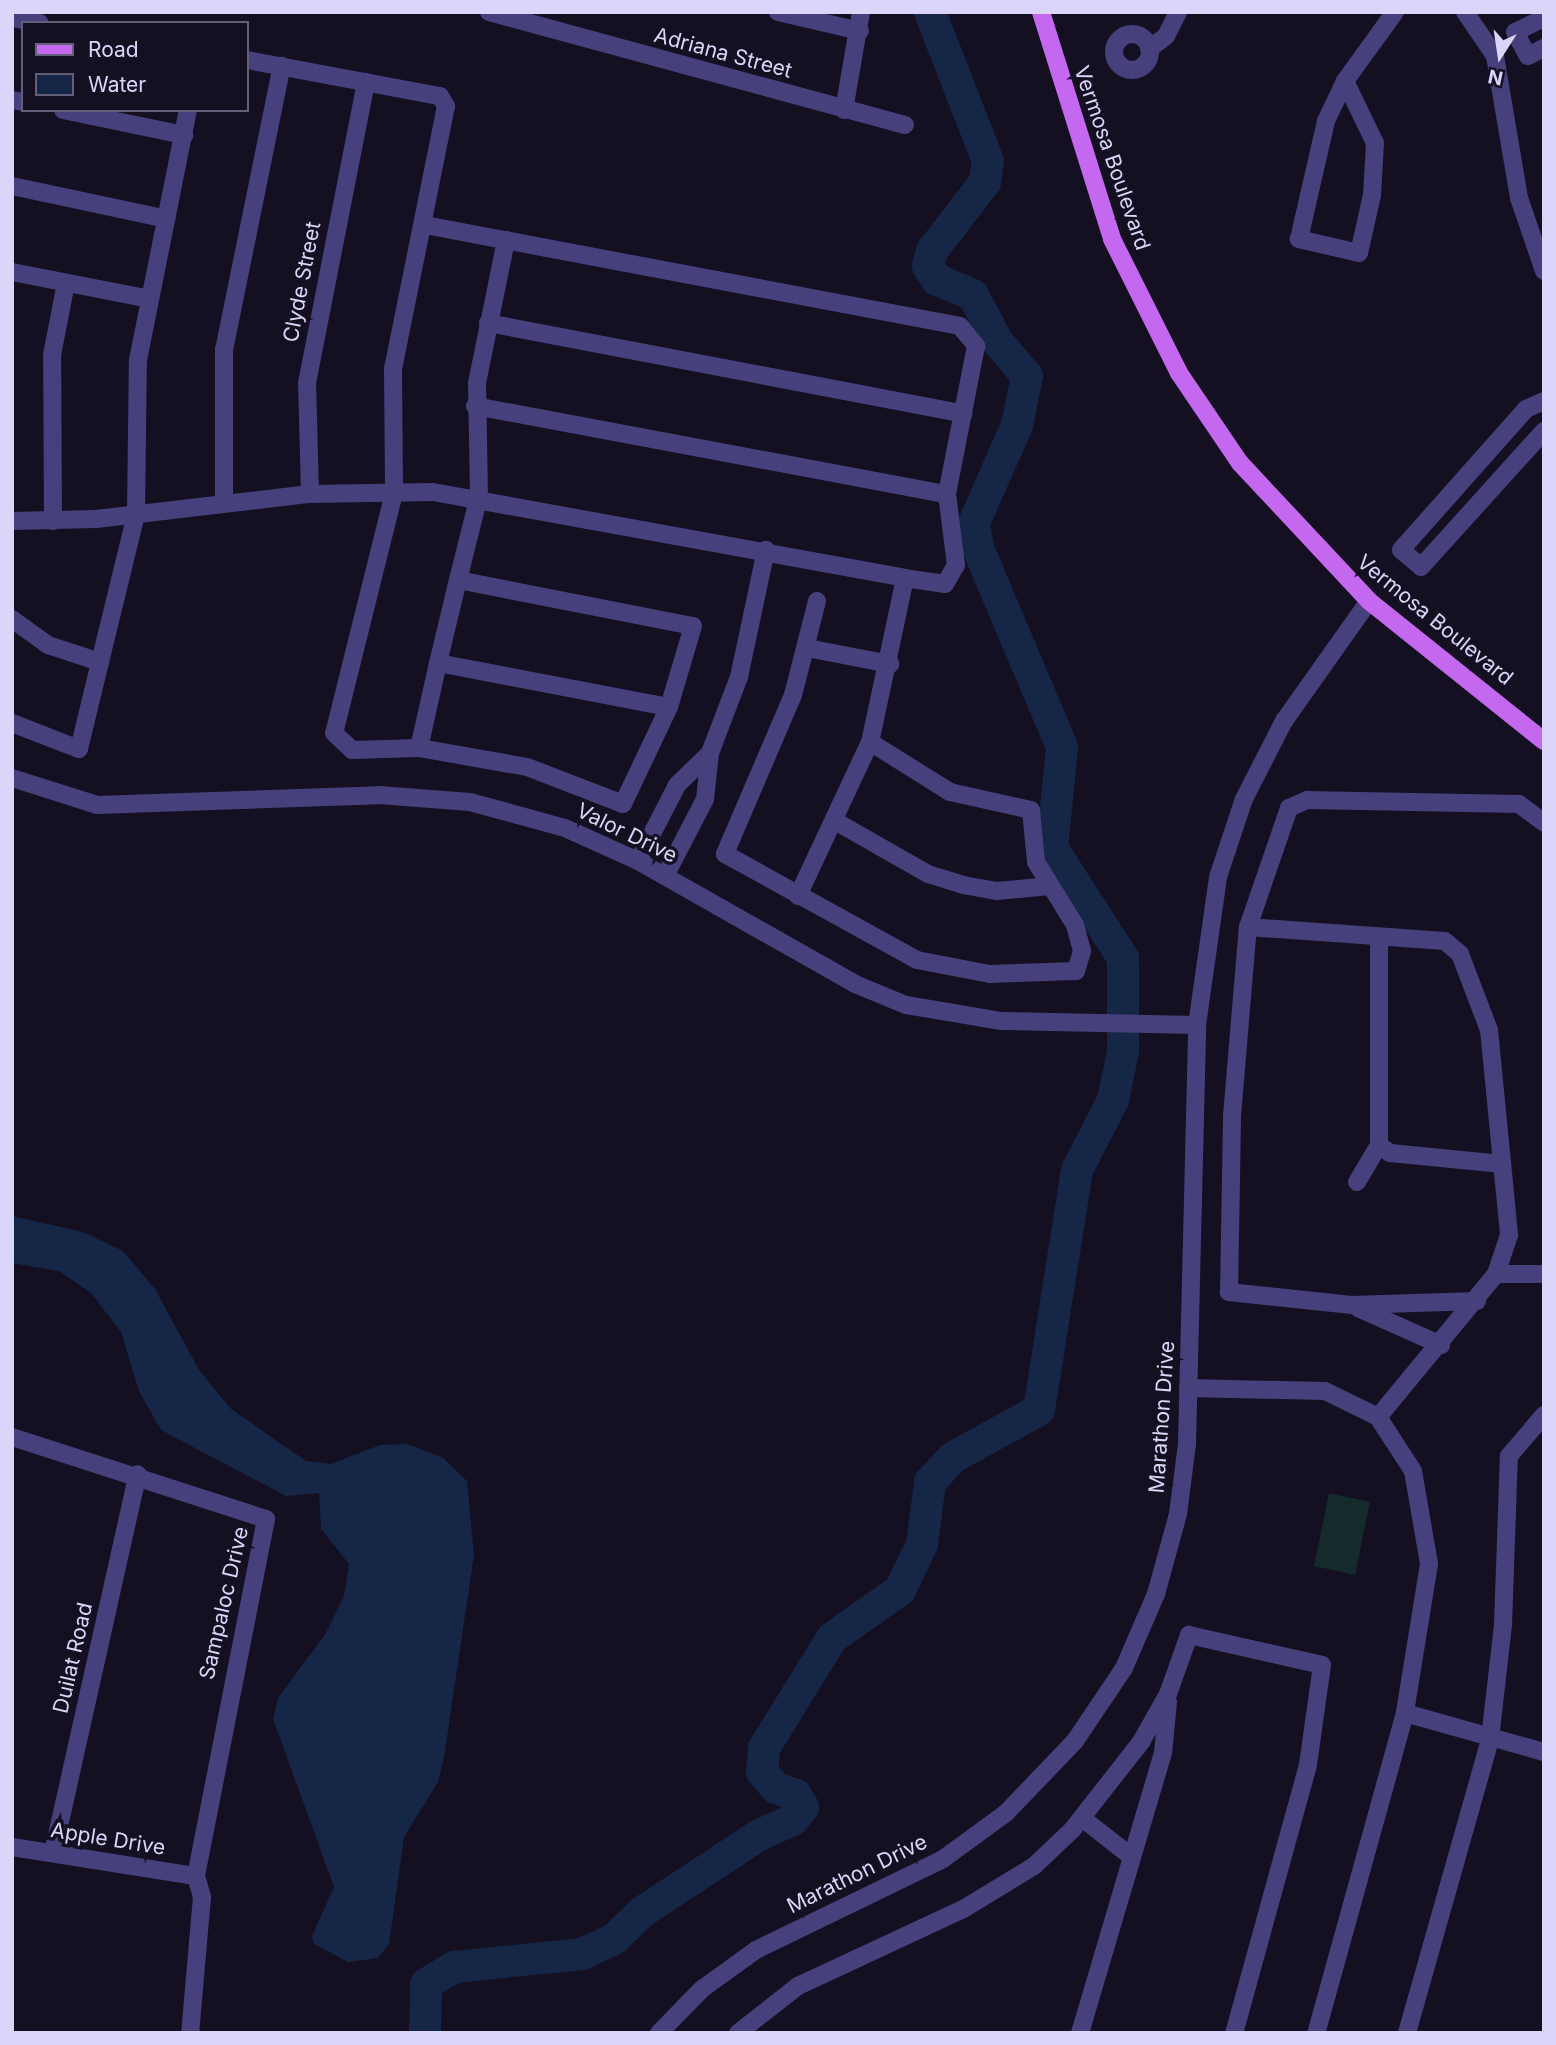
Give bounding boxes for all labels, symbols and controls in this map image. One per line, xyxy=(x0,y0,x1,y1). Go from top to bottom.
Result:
legend xyxy=(21,21,248,112)
north arrow xyxy=(1465,21,1535,91)
street label: Adriana Street xyxy=(651,22,795,84)
text: Road xyxy=(88,37,139,62)
street label: Vermosa Boulevard xyxy=(1069,63,1155,253)
text: N xyxy=(1486,64,1505,90)
text: Water xyxy=(88,72,146,97)
street label: Clyde Street xyxy=(278,220,326,344)
street label: Vermosa Boulevard xyxy=(1352,549,1518,691)
street label: Valor Drive xyxy=(573,798,681,868)
street label: Marathon Drive xyxy=(1144,1340,1180,1494)
street label: Sampaloc Drive xyxy=(194,1524,254,1682)
street label: Duilat Road xyxy=(48,1600,98,1716)
street label: Apple Drive xyxy=(49,1818,167,1860)
street label: Marathon Drive xyxy=(783,1829,931,1919)

